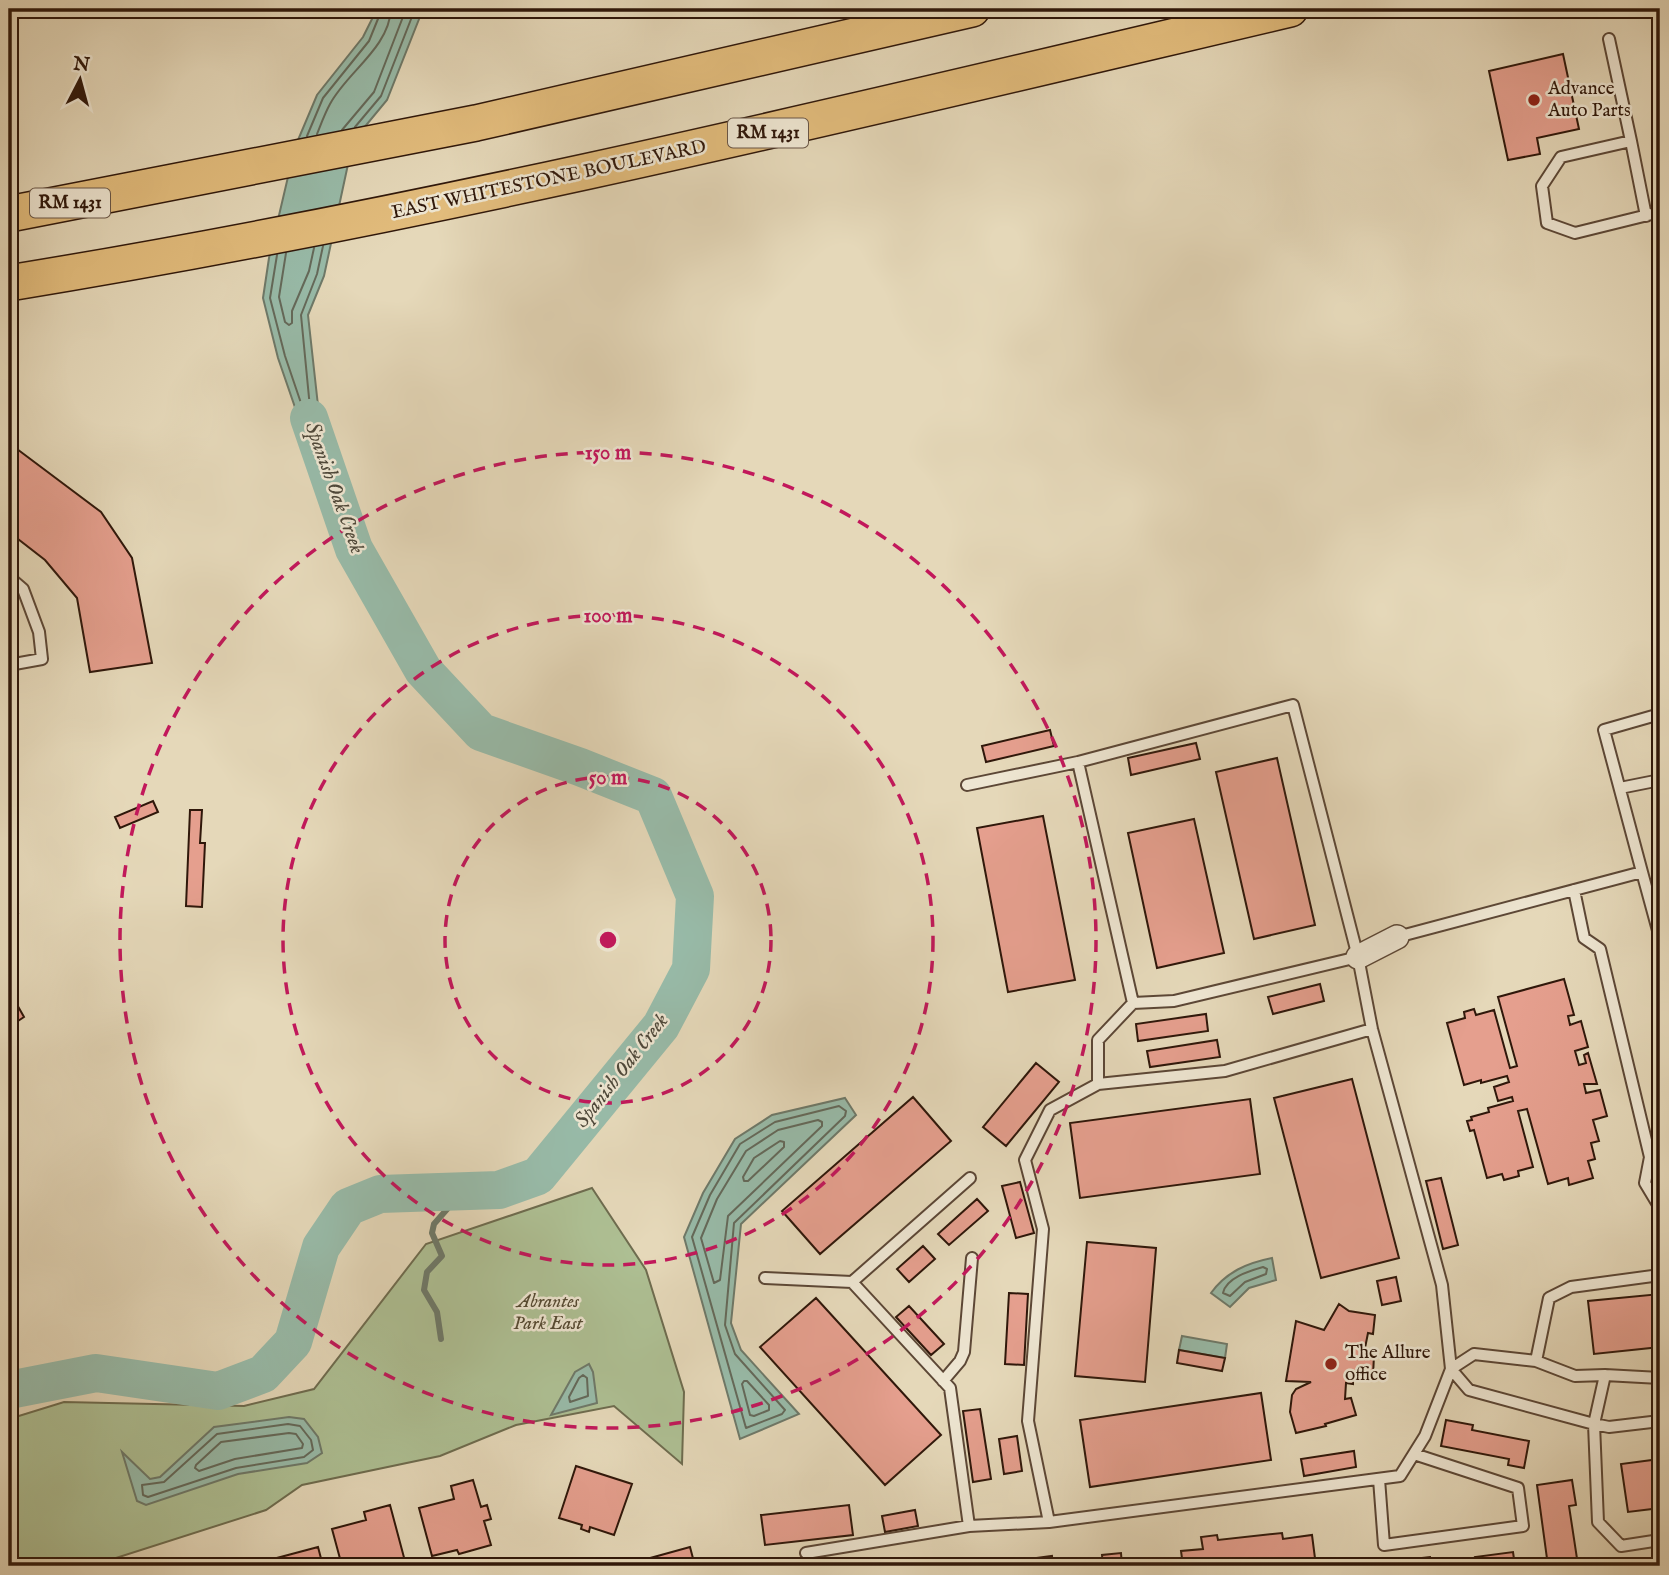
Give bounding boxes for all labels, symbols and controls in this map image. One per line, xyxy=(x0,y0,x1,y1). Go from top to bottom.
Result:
north arrow xyxy=(46,46,116,116)
text: N xyxy=(71,52,92,78)
place label: Advance Auto Parts xyxy=(1547,77,1631,123)
marker: Advance Auto Parts xyxy=(1526,92,1542,108)
road number: RM 1431 xyxy=(728,118,808,148)
street label: EAST WHITESTONE BOULEVARD xyxy=(390,135,708,225)
road number: RM 1431 xyxy=(30,188,110,218)
water label: Spanish Oak Creek xyxy=(298,419,370,558)
text: 150 m xyxy=(585,440,632,467)
text: 100 m xyxy=(583,603,633,630)
text: 50 m xyxy=(589,765,628,792)
centre of rings xyxy=(596,928,620,952)
water label: Spanish Oak Creek xyxy=(569,1008,675,1134)
park label: Abrantes Park East xyxy=(513,1290,584,1336)
place label: The Allure office xyxy=(1345,1341,1431,1387)
marker: The Allure office xyxy=(1323,1356,1339,1372)

